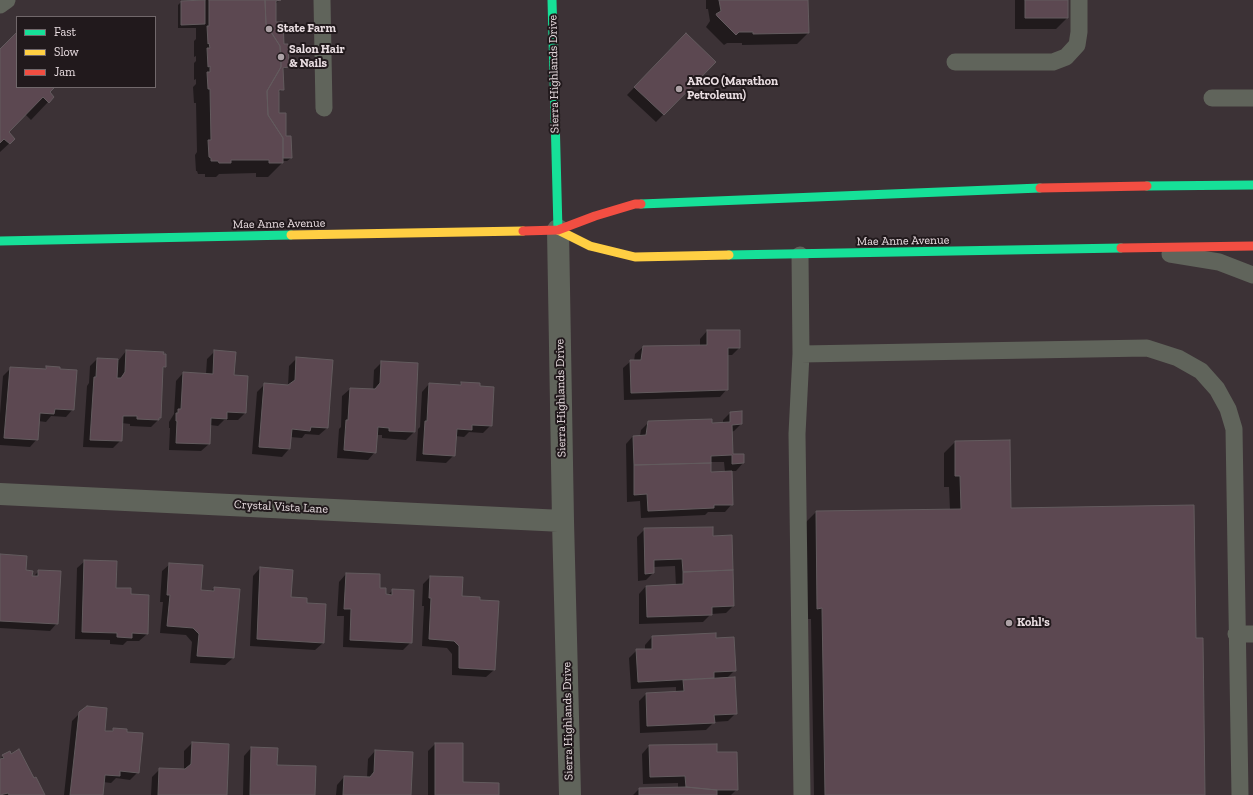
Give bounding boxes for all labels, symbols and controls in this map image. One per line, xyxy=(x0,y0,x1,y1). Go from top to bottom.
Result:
street label: Sierra Highlands Drive xyxy=(546,15,562,133)
legend xyxy=(16,16,156,88)
place label: State Farm xyxy=(277,22,336,36)
marker: State Farm xyxy=(264,24,274,34)
text: Fast xyxy=(54,25,76,39)
place label: Salon Hair & Nails xyxy=(289,43,345,71)
text: Slow xyxy=(54,45,79,59)
marker: Salon Hair & Nails xyxy=(276,52,286,62)
text: Jam xyxy=(54,65,75,79)
place label: ARCO (Marathon Petroleum) xyxy=(687,75,778,103)
marker: ARCO (Marathon Petroleum) xyxy=(674,84,684,94)
street label: Mae Anne Avenue xyxy=(233,216,325,232)
street label: Mae Anne Avenue xyxy=(857,233,949,249)
street label: Sierra Highlands Drive xyxy=(553,339,569,457)
street label: Crystal Vista Lane xyxy=(234,497,328,517)
place label: Kohl's xyxy=(1017,616,1050,630)
marker: Kohl's xyxy=(1004,618,1014,628)
street label: Sierra Highlands Drive xyxy=(560,662,576,780)

